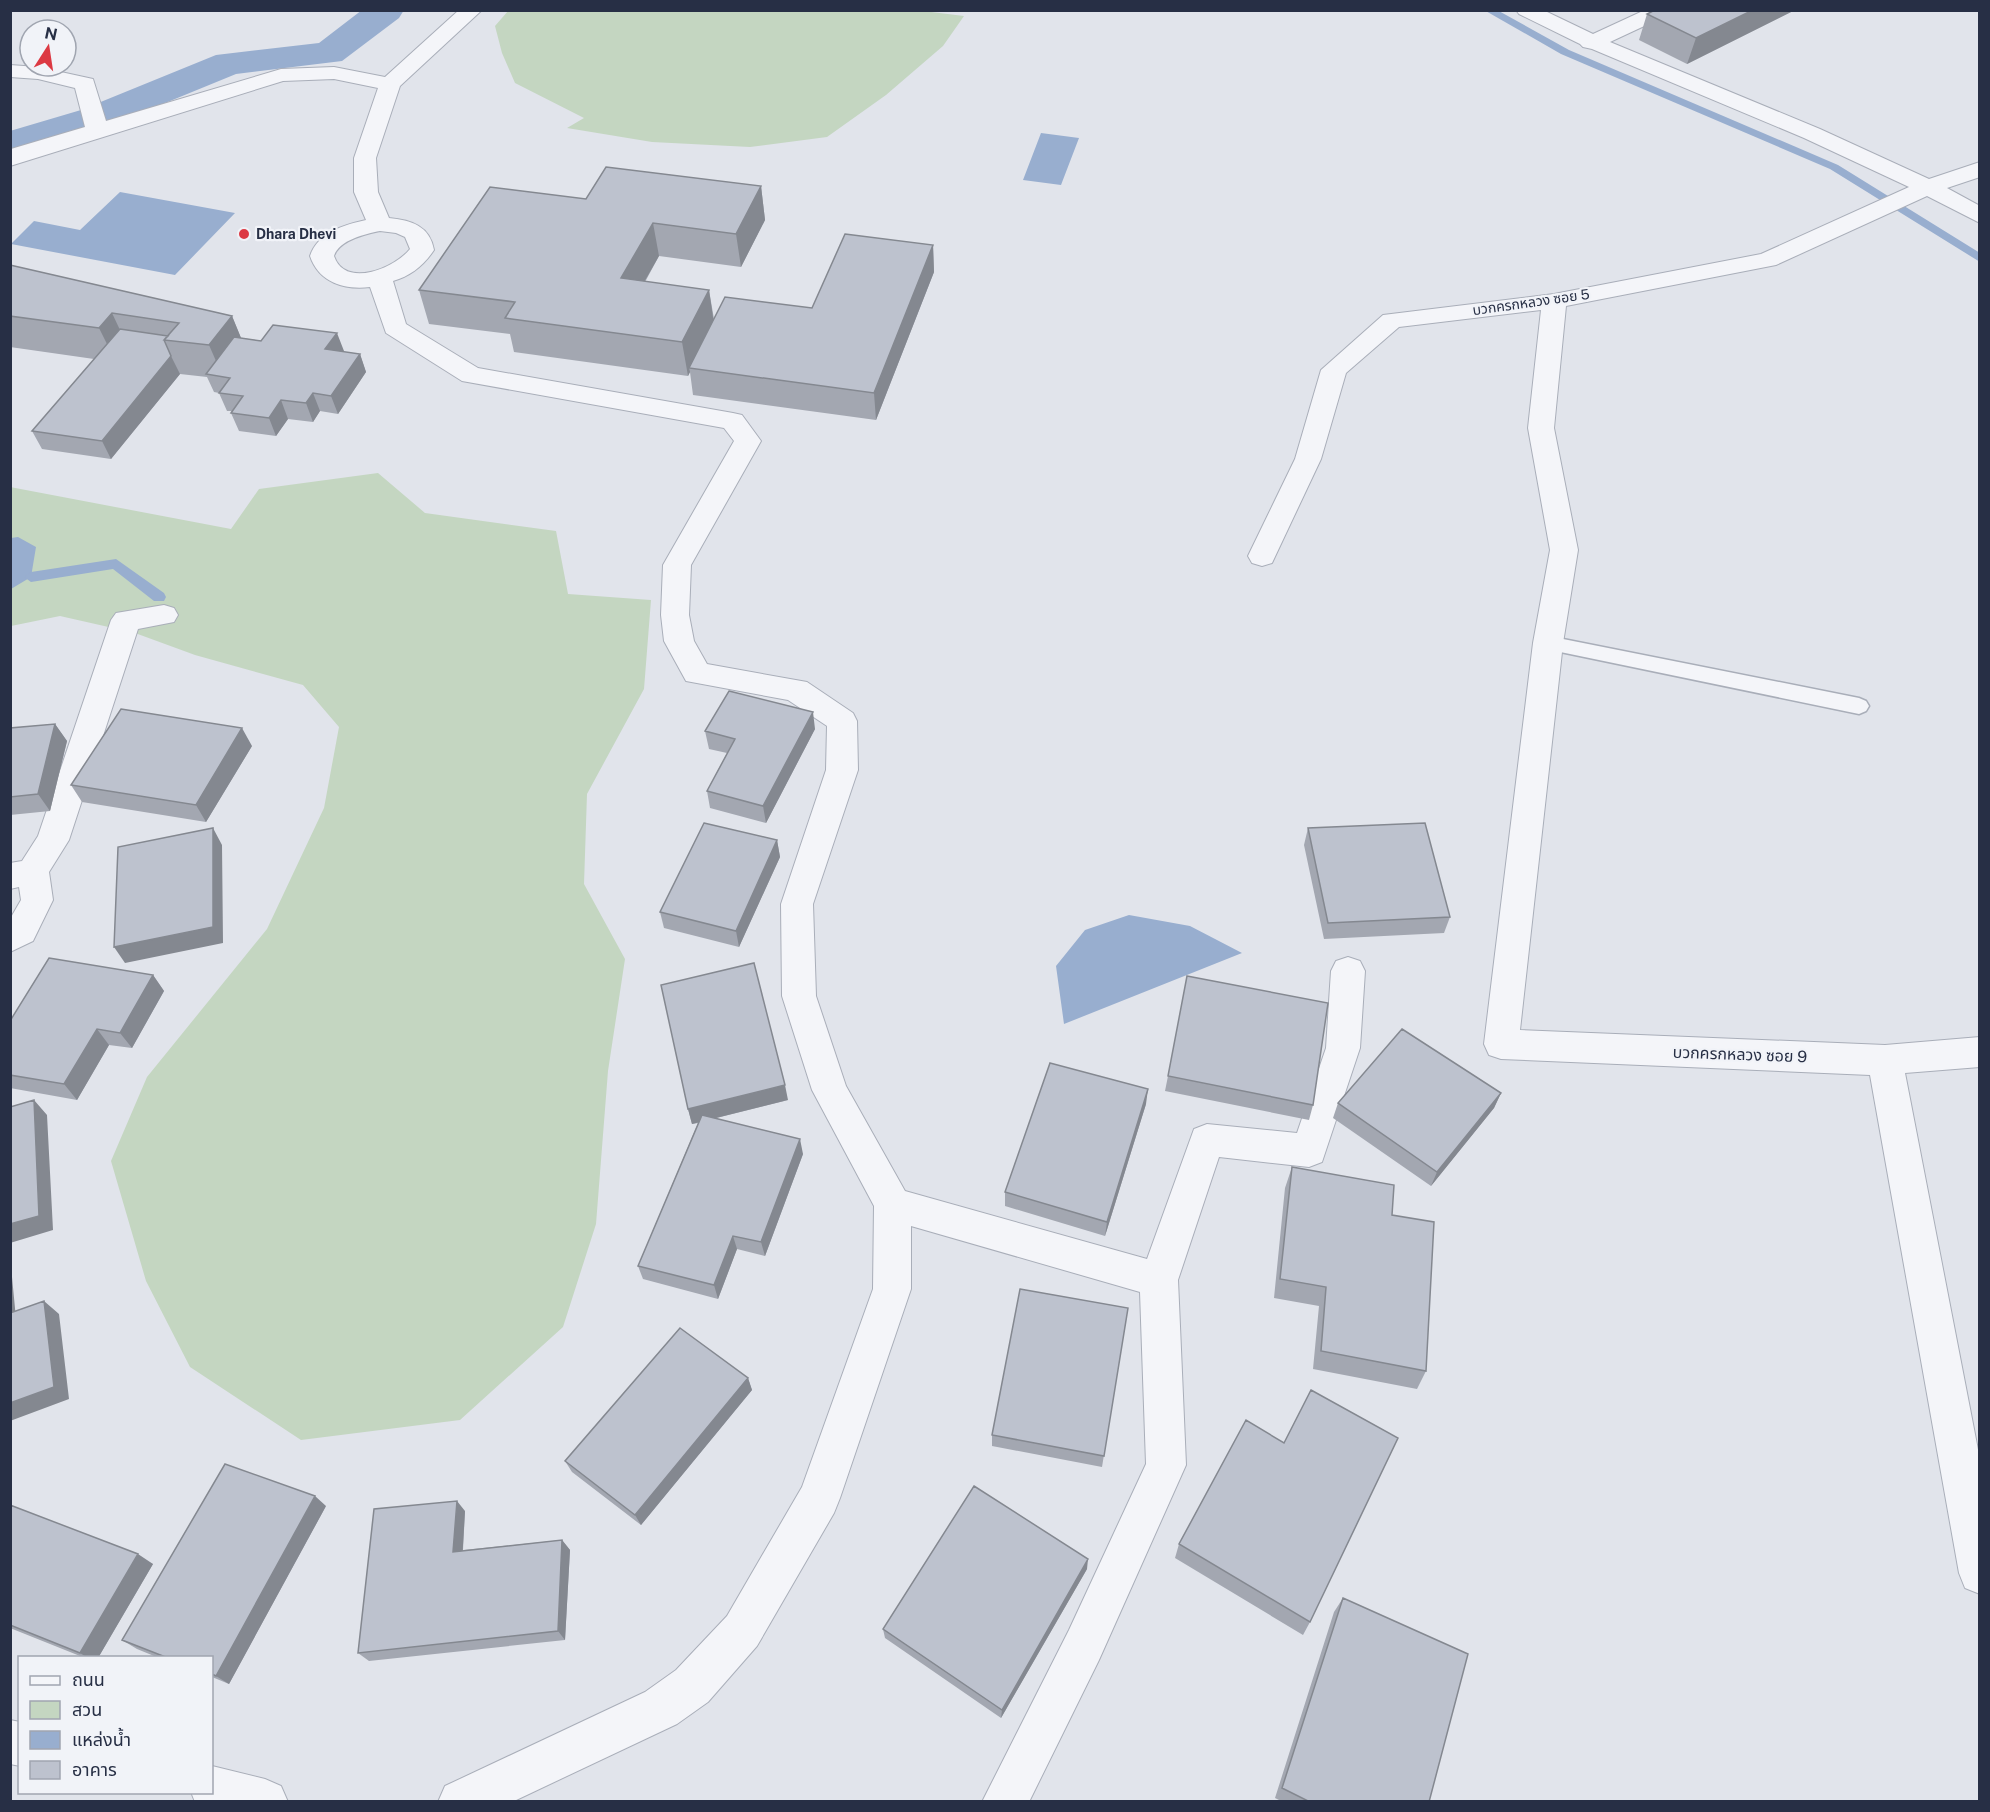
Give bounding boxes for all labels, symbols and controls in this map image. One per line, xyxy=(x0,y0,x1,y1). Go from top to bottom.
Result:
north arrow xyxy=(18,18,78,78)
text: N xyxy=(43,23,59,44)
place label: Dhara Dhevi xyxy=(256,226,336,242)
marker: Dhara Dhevi xyxy=(237,227,251,241)
street label: บวกครกหลวง ซอย 5 xyxy=(1471,286,1591,318)
street label: บวกครกหลวง ซอย 9 xyxy=(1672,1043,1808,1066)
legend xyxy=(18,1656,213,1794)
text: ถนน xyxy=(72,1669,105,1690)
text: สวน xyxy=(72,1699,102,1720)
text: แหล่งน้ำ xyxy=(72,1727,131,1750)
text: อาคาร xyxy=(72,1759,117,1780)

